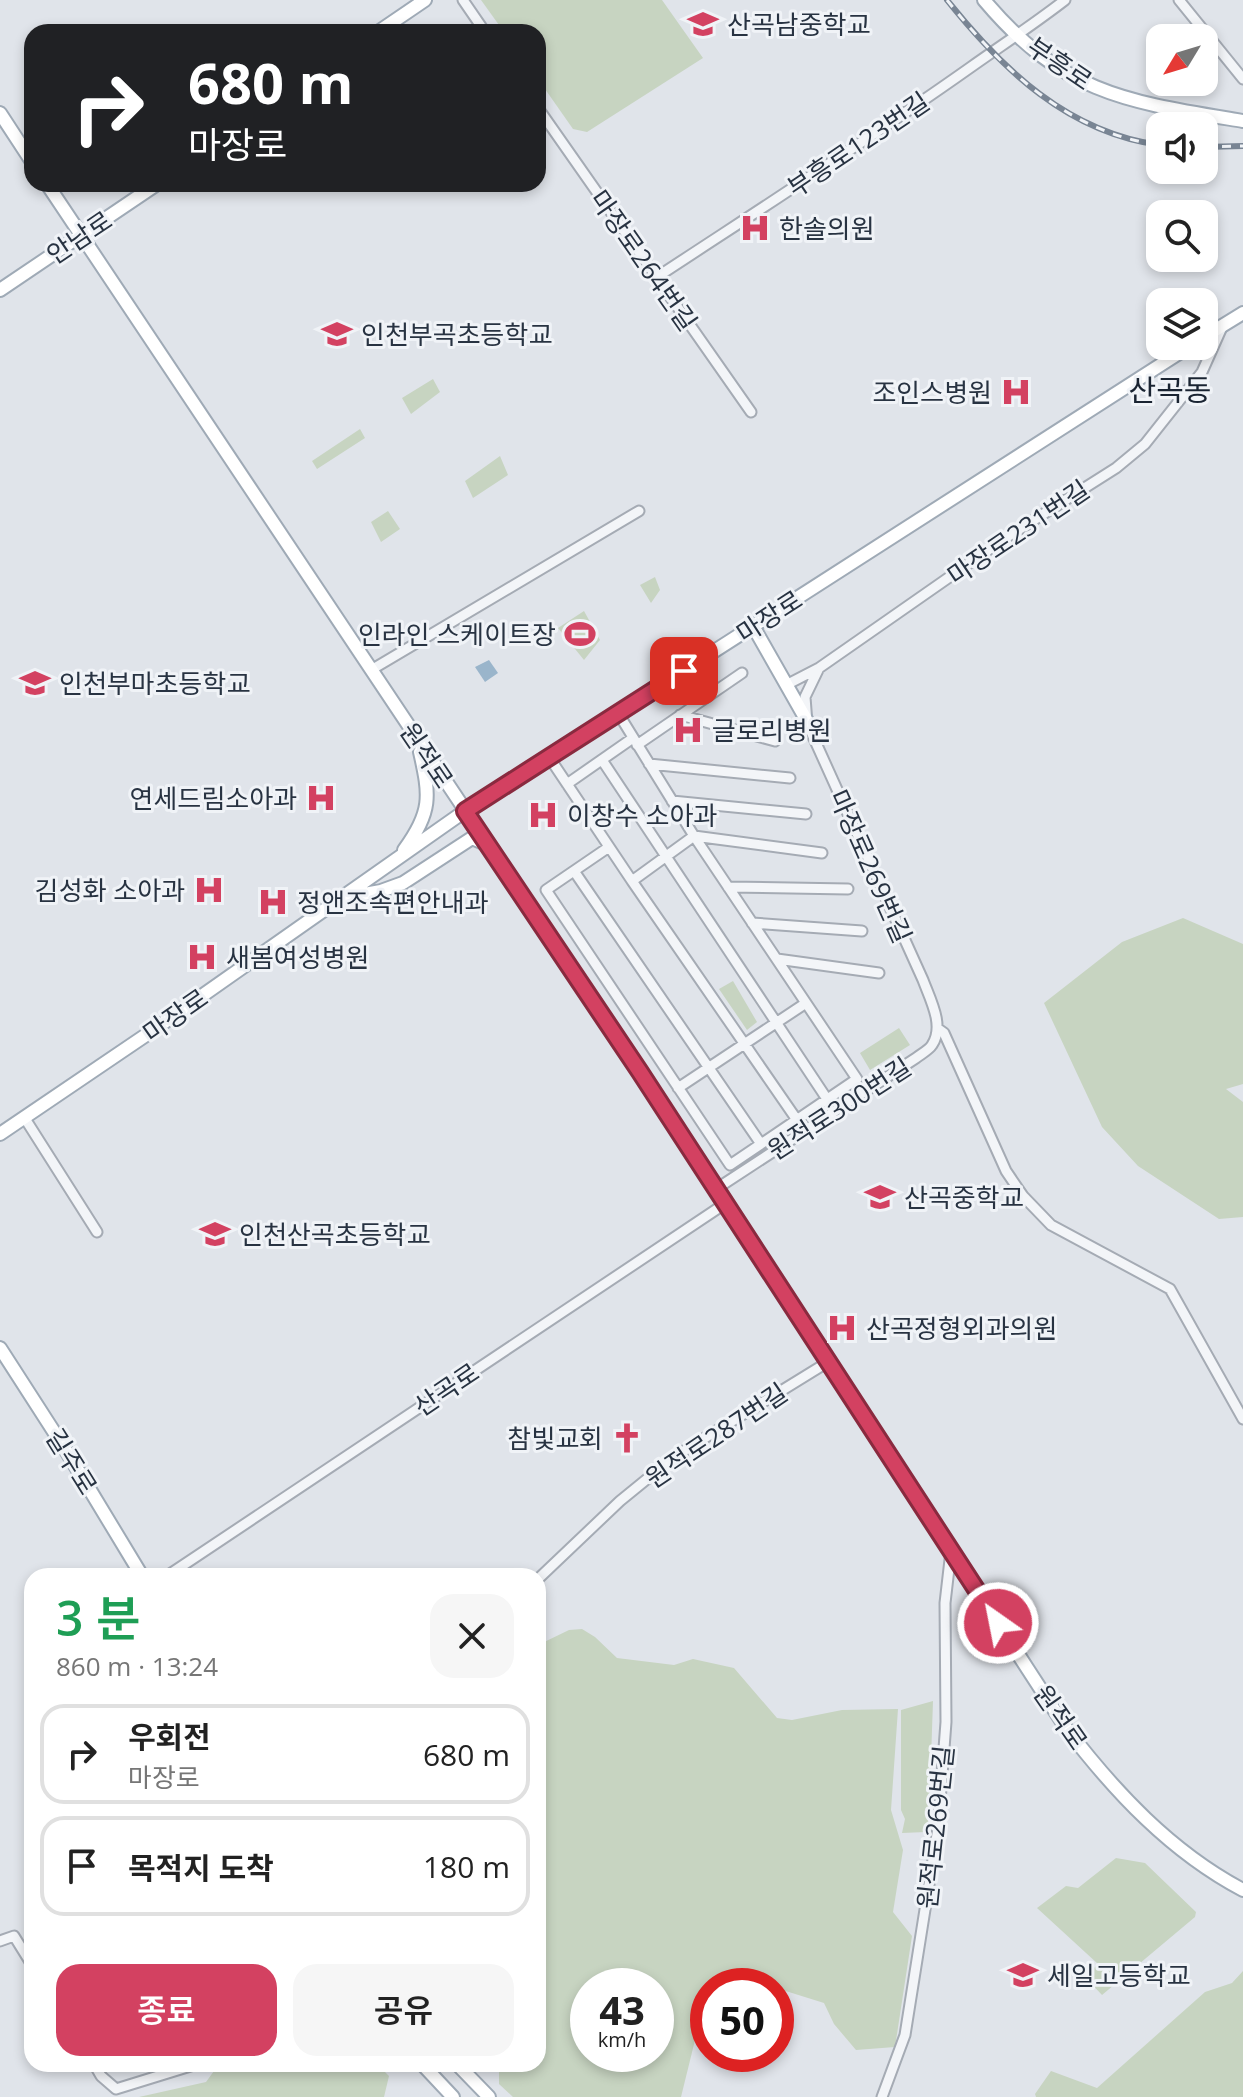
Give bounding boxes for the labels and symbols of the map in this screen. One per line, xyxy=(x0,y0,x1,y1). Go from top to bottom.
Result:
place label: 산곡남중학교 xyxy=(727,6,871,42)
school or university icon: 산곡남중학교 xyxy=(686,7,720,41)
north arrow xyxy=(1146,24,1218,96)
street label: 부흥로 xyxy=(1020,28,1100,98)
street label: 부흥로123번길 xyxy=(780,83,936,205)
street label: 마장로264번길 xyxy=(582,182,706,338)
street label: 안남로 xyxy=(39,202,119,272)
place label: 한솔의원 xyxy=(779,210,875,246)
hospital icon: 한솔의원 xyxy=(738,211,772,245)
place label: 인천부곡초등학교 xyxy=(361,316,552,352)
school or university icon: 인천부곡초등학교 xyxy=(320,317,354,351)
district label: 산곡동 xyxy=(1129,369,1211,410)
place label: 조인스병원 xyxy=(872,374,992,410)
hospital icon: 조인스병원 xyxy=(999,375,1033,409)
street label: 마장로231번길 xyxy=(940,471,1096,593)
street label: 마장로 xyxy=(729,581,809,651)
place label: 인라인 스케이트장 xyxy=(358,616,556,652)
sports icon: 인라인 스케이트장 xyxy=(563,617,597,651)
pin xyxy=(650,637,718,705)
place label: 인천부마초등학교 xyxy=(59,665,250,701)
school or university icon: 인천부마초등학교 xyxy=(18,666,52,700)
place label: 글로리병원 xyxy=(712,712,832,748)
hospital icon: 글로리병원 xyxy=(671,713,705,747)
street label: 원적로 xyxy=(392,715,462,795)
place label: 연세드림소아과 xyxy=(130,780,297,816)
hospital icon: 연세드림소아과 xyxy=(304,781,338,815)
street label: 마장로269번길 xyxy=(821,784,921,948)
place label: 이창수 소아과 xyxy=(567,797,717,833)
hospital icon: 이창수 소아과 xyxy=(526,798,560,832)
place label: 김성화 소아과 xyxy=(35,872,185,908)
hospital icon: 김성화 소아과 xyxy=(192,873,226,907)
place label: 정앤조속편안내과 xyxy=(297,884,488,920)
hospital icon: 정앤조속편안내과 xyxy=(256,885,290,919)
place label: 새봄여성병원 xyxy=(226,939,370,975)
hospital icon: 새봄여성병원 xyxy=(185,940,219,974)
street label: 마장로 xyxy=(135,980,215,1050)
street label: 원적로300번길 xyxy=(760,1048,918,1168)
place label: 산곡중학교 xyxy=(904,1179,1024,1215)
school or university icon: 산곡중학교 xyxy=(863,1180,897,1214)
place label: 인천산곡초등학교 xyxy=(239,1216,430,1252)
school or university icon: 인천산곡초등학교 xyxy=(198,1217,232,1251)
place label: 산곡정형외과의원 xyxy=(866,1310,1057,1346)
hospital icon: 산곡정형외과의원 xyxy=(825,1311,859,1345)
street label: 산곡로 xyxy=(406,1354,486,1424)
street label: 원적로287번길 xyxy=(638,1374,794,1496)
place label: 참빛교회 xyxy=(507,1420,603,1456)
street label: 길주로 xyxy=(38,1421,106,1501)
church icon: 참빛교회 xyxy=(610,1421,644,1455)
position arrow xyxy=(956,1581,1040,1665)
street label: 원적로 xyxy=(1026,1677,1096,1757)
street label: 원적로269번길 xyxy=(909,1743,961,1911)
place label: 세일고등학교 xyxy=(1047,1957,1191,1993)
school or university icon: 세일고등학교 xyxy=(1006,1958,1040,1992)
speed limit sign: 50 xyxy=(690,1968,794,2072)

